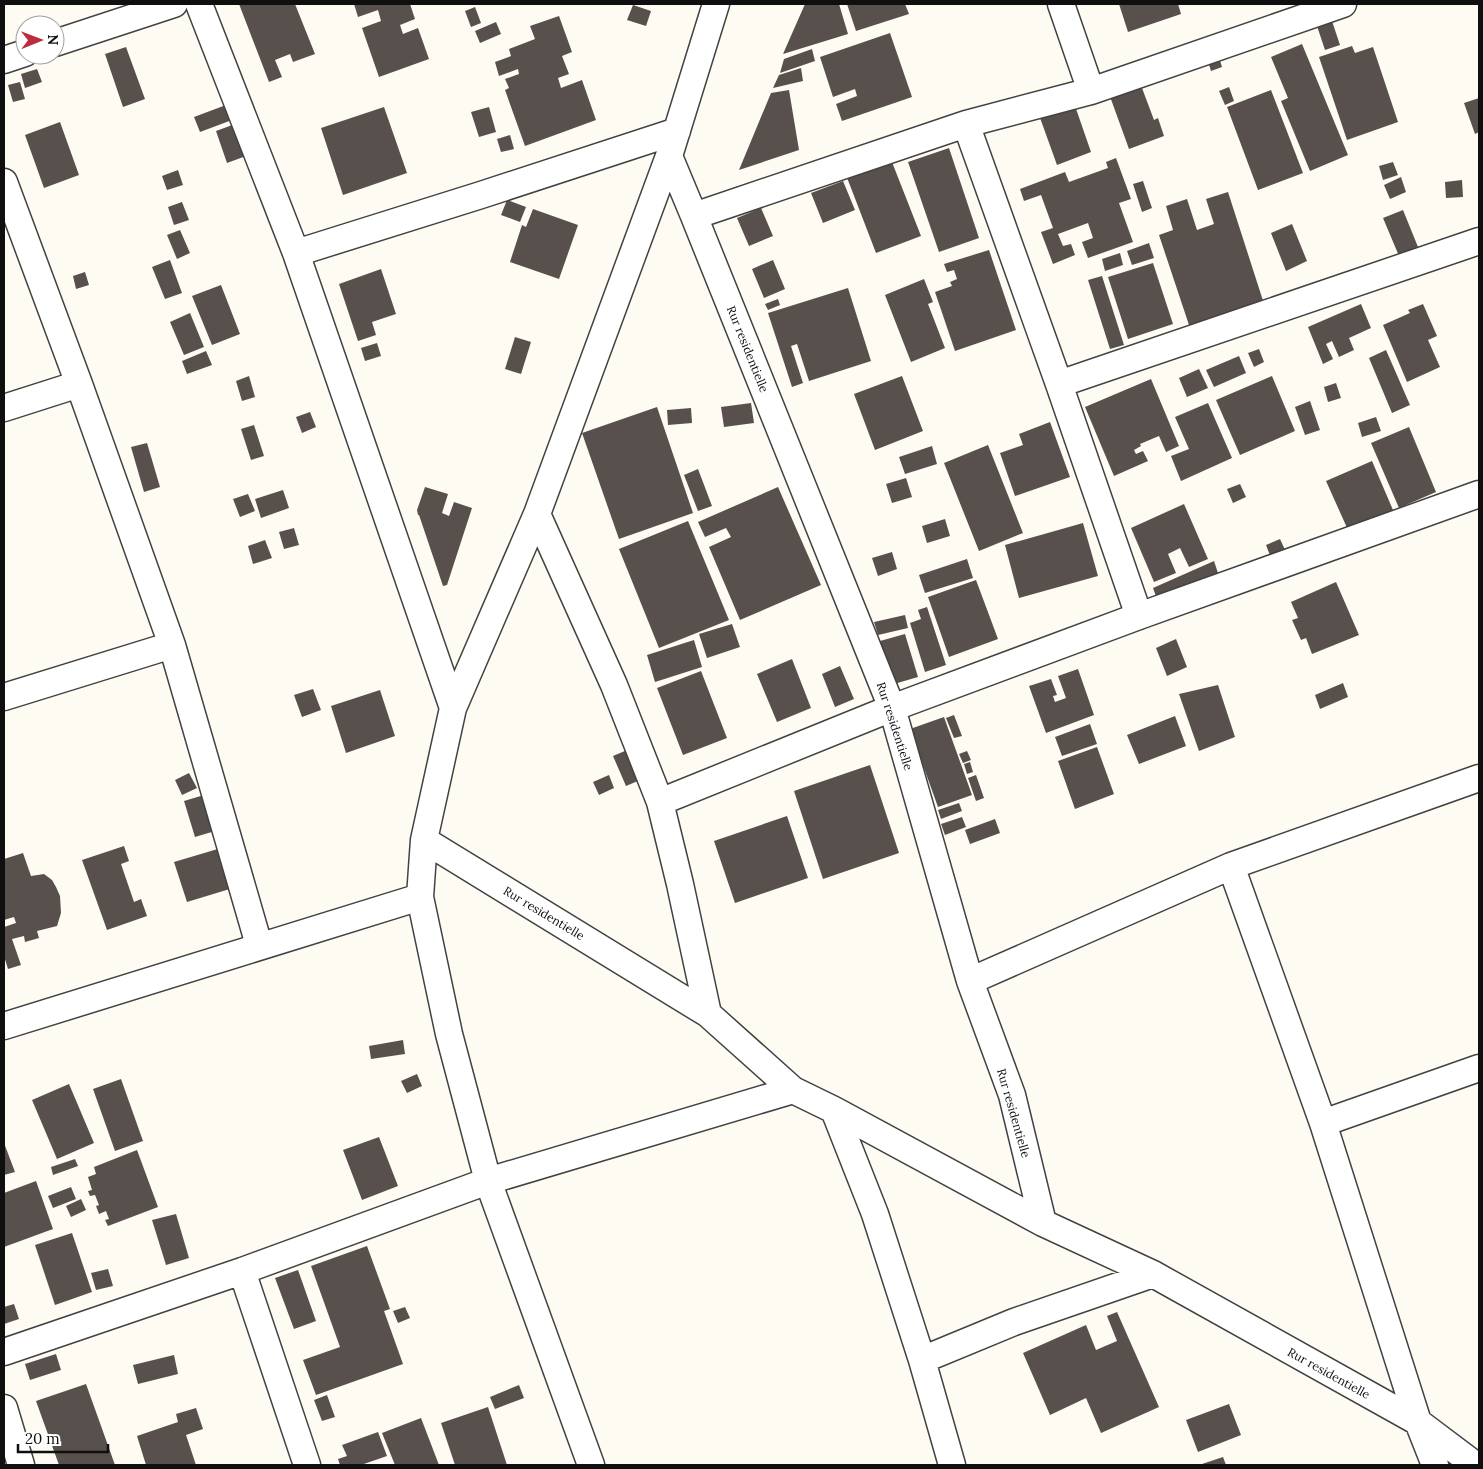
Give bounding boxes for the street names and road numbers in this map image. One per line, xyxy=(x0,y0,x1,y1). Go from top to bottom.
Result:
street label: Rur residentielle xyxy=(724,304,772,395)
street label: Rur residentielle xyxy=(874,680,916,773)
street label: Rur residentielle xyxy=(501,883,588,943)
street label: Rur residentielle xyxy=(994,1067,1034,1160)
street label: Rur residentielle xyxy=(1285,1344,1373,1402)

